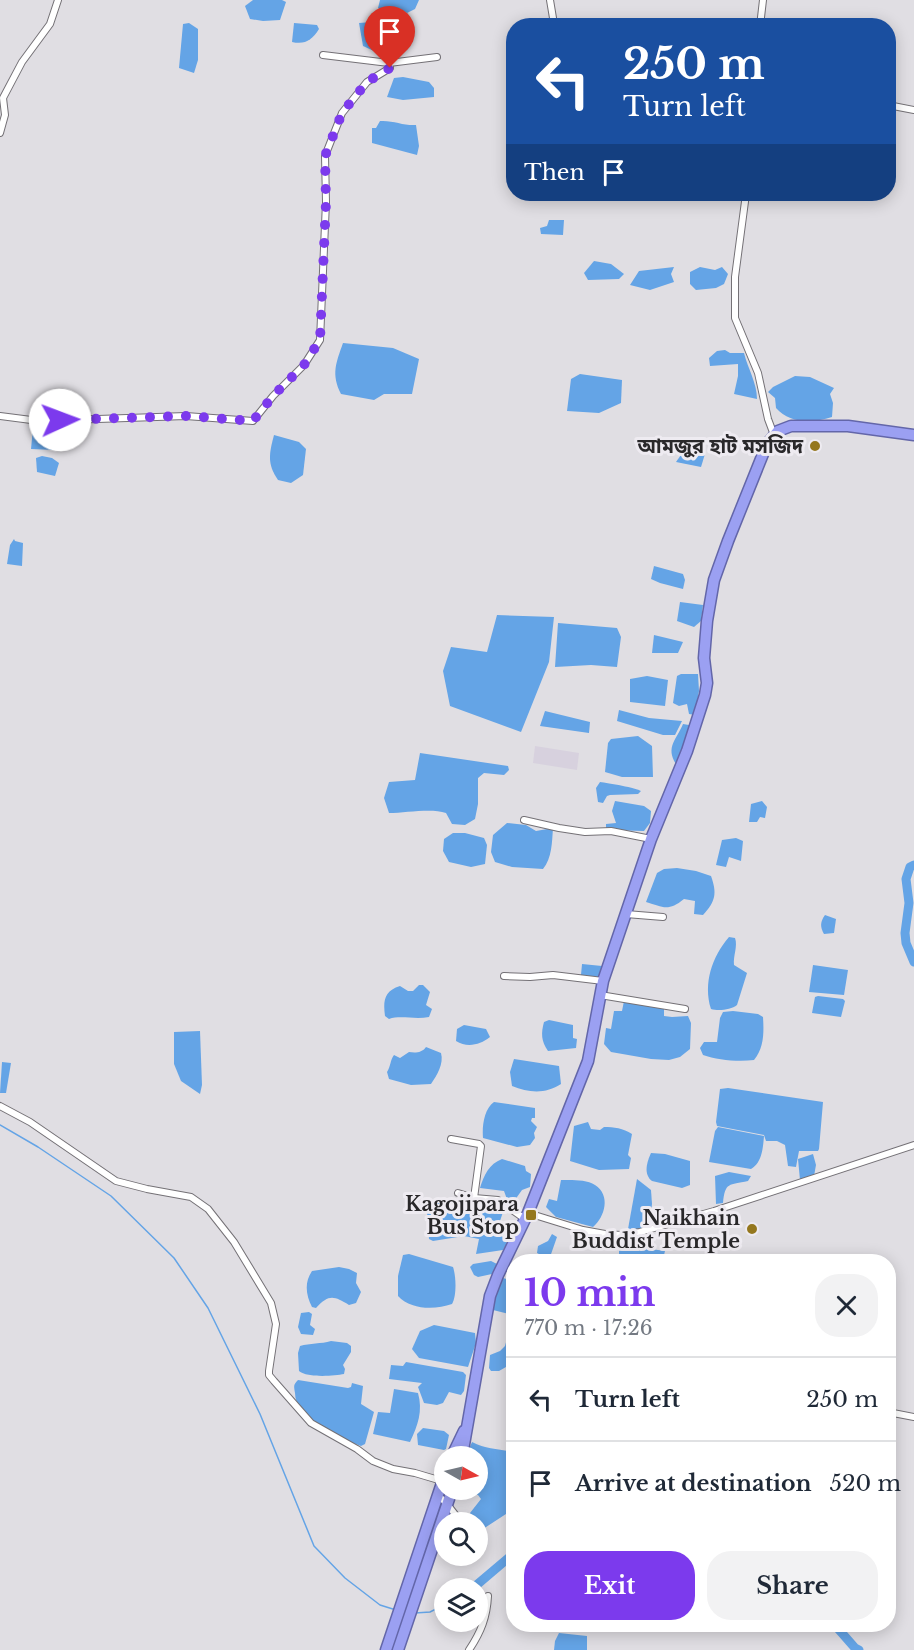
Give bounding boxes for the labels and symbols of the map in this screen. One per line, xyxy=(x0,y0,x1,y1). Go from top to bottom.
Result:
pin xyxy=(364,6,415,68)
position arrow xyxy=(28,388,92,452)
place label: আমজুর হাট মসজিদ xyxy=(637,434,804,458)
marker: আমজুর হাট মসজিদ xyxy=(808,439,822,453)
place label: Kagojipara Bus Stop xyxy=(405,1192,520,1239)
place label: Naikhain Buddist Temple xyxy=(572,1206,740,1253)
marker: Kagojipara Bus Stop xyxy=(524,1208,538,1222)
marker: Naikhain Buddist Temple xyxy=(745,1222,759,1236)
north arrow xyxy=(434,1446,488,1500)

